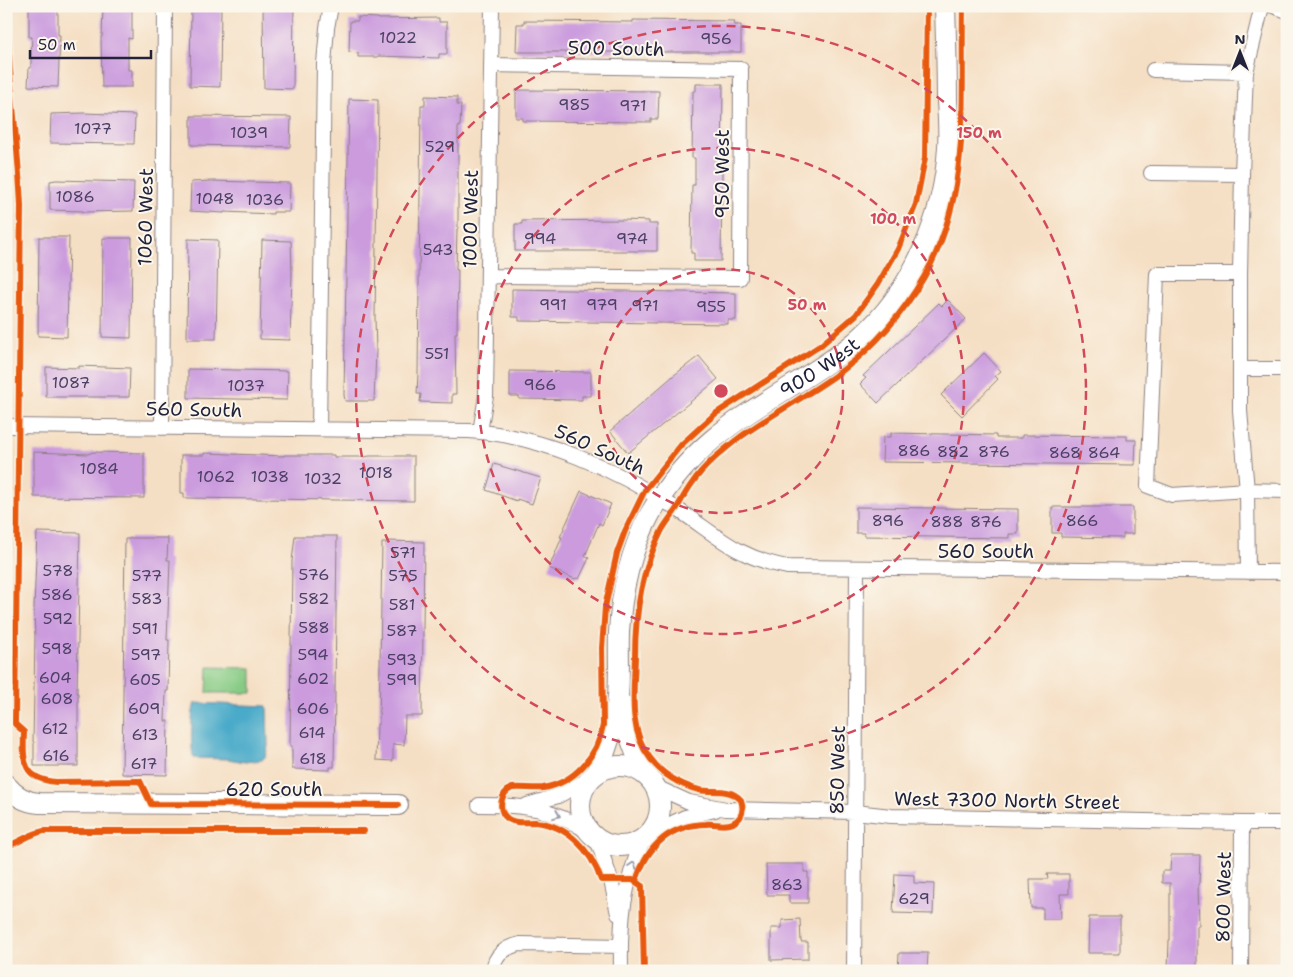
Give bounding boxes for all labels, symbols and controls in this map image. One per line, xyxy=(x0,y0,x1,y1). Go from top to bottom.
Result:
house number: 1022 xyxy=(379,27,417,48)
scale bar xyxy=(30,28,151,60)
house number: 956 xyxy=(700,28,732,49)
north arrow xyxy=(1216,28,1266,78)
text: N xyxy=(1234,30,1246,48)
text: 50 m xyxy=(38,35,76,55)
street label: 500 South xyxy=(567,35,665,62)
house number: 985 xyxy=(558,94,590,115)
house number: 971 xyxy=(619,95,647,116)
house number: 1077 xyxy=(74,118,112,139)
house number: 1039 xyxy=(230,122,268,143)
text: 150 m xyxy=(956,123,1002,143)
street label: 950 West xyxy=(710,129,735,219)
house number: 529 xyxy=(425,136,455,157)
street label: 1060 West xyxy=(132,168,159,266)
street label: 1000 West xyxy=(457,169,484,269)
house number: 1086 xyxy=(55,186,95,207)
house number: 1048 xyxy=(196,188,234,209)
house number: 1036 xyxy=(246,189,284,210)
text: 100 m xyxy=(870,209,916,229)
house number: 994 xyxy=(524,228,556,249)
house number: 974 xyxy=(616,228,648,249)
house number: 543 xyxy=(423,239,453,260)
house number: 991 xyxy=(539,294,567,315)
house number: 979 xyxy=(586,294,618,315)
house number: 971 xyxy=(631,295,659,316)
text: 50 m xyxy=(788,295,827,315)
house number: 955 xyxy=(696,296,726,317)
street label: 900 West xyxy=(775,332,865,403)
house number: 551 xyxy=(424,343,450,364)
house number: 1087 xyxy=(52,372,90,393)
house number: 966 xyxy=(524,374,556,395)
house number: 1037 xyxy=(227,375,265,396)
centre of rings xyxy=(712,382,730,400)
street label: 560 South xyxy=(146,396,242,423)
street label: 560 South xyxy=(551,418,649,481)
house number: 886 xyxy=(898,440,930,461)
house number: 882 xyxy=(937,441,969,462)
house number: 876 xyxy=(978,441,1010,462)
house number: 868 xyxy=(1049,442,1081,463)
house number: 864 xyxy=(1088,442,1120,463)
house number: 1084 xyxy=(80,458,118,479)
house number: 1018 xyxy=(359,462,393,483)
house number: 1062 xyxy=(197,466,235,487)
house number: 1038 xyxy=(251,466,289,487)
house number: 1032 xyxy=(304,468,342,489)
house number: 896 xyxy=(872,510,904,531)
house number: 866 xyxy=(1066,510,1098,531)
house number: 888 xyxy=(931,511,963,532)
house number: 876 xyxy=(970,511,1002,532)
street label: 560 South xyxy=(938,539,1034,564)
house number: 571 xyxy=(390,542,416,563)
house number: 578 xyxy=(43,560,73,581)
house number: 576 xyxy=(299,564,329,585)
house number: 577 xyxy=(132,565,162,586)
house number: 575 xyxy=(388,565,418,586)
house number: 586 xyxy=(41,584,73,605)
house number: 583 xyxy=(132,588,162,609)
house number: 582 xyxy=(299,588,329,609)
house number: 581 xyxy=(389,594,415,615)
house number: 592 xyxy=(43,608,73,629)
house number: 588 xyxy=(298,617,330,638)
house number: 591 xyxy=(132,618,158,639)
house number: 587 xyxy=(387,620,417,641)
house number: 598 xyxy=(41,638,73,659)
house number: 597 xyxy=(131,644,161,665)
house number: 594 xyxy=(298,644,328,665)
house number: 593 xyxy=(387,649,417,670)
house number: 604 xyxy=(39,667,71,688)
house number: 602 xyxy=(297,668,329,689)
house number: 605 xyxy=(129,669,161,690)
house number: 599 xyxy=(387,669,417,690)
house number: 608 xyxy=(41,688,73,709)
house number: 609 xyxy=(128,698,160,719)
house number: 606 xyxy=(297,698,329,719)
house number: 612 xyxy=(41,718,69,739)
house number: 614 xyxy=(298,722,326,743)
house number: 613 xyxy=(131,724,159,745)
street label: 850 West xyxy=(824,725,851,815)
house number: 616 xyxy=(42,745,70,766)
house number: 618 xyxy=(299,748,327,769)
house number: 617 xyxy=(130,753,158,774)
street label: 620 South xyxy=(225,777,323,802)
street label: West 7300 North Street xyxy=(894,786,1120,815)
one-way arrow xyxy=(552,809,561,819)
street label: 800 West xyxy=(1210,851,1237,943)
one-way arrow xyxy=(627,862,637,870)
house number: 863 xyxy=(771,874,803,895)
house number: 629 xyxy=(898,888,930,909)

